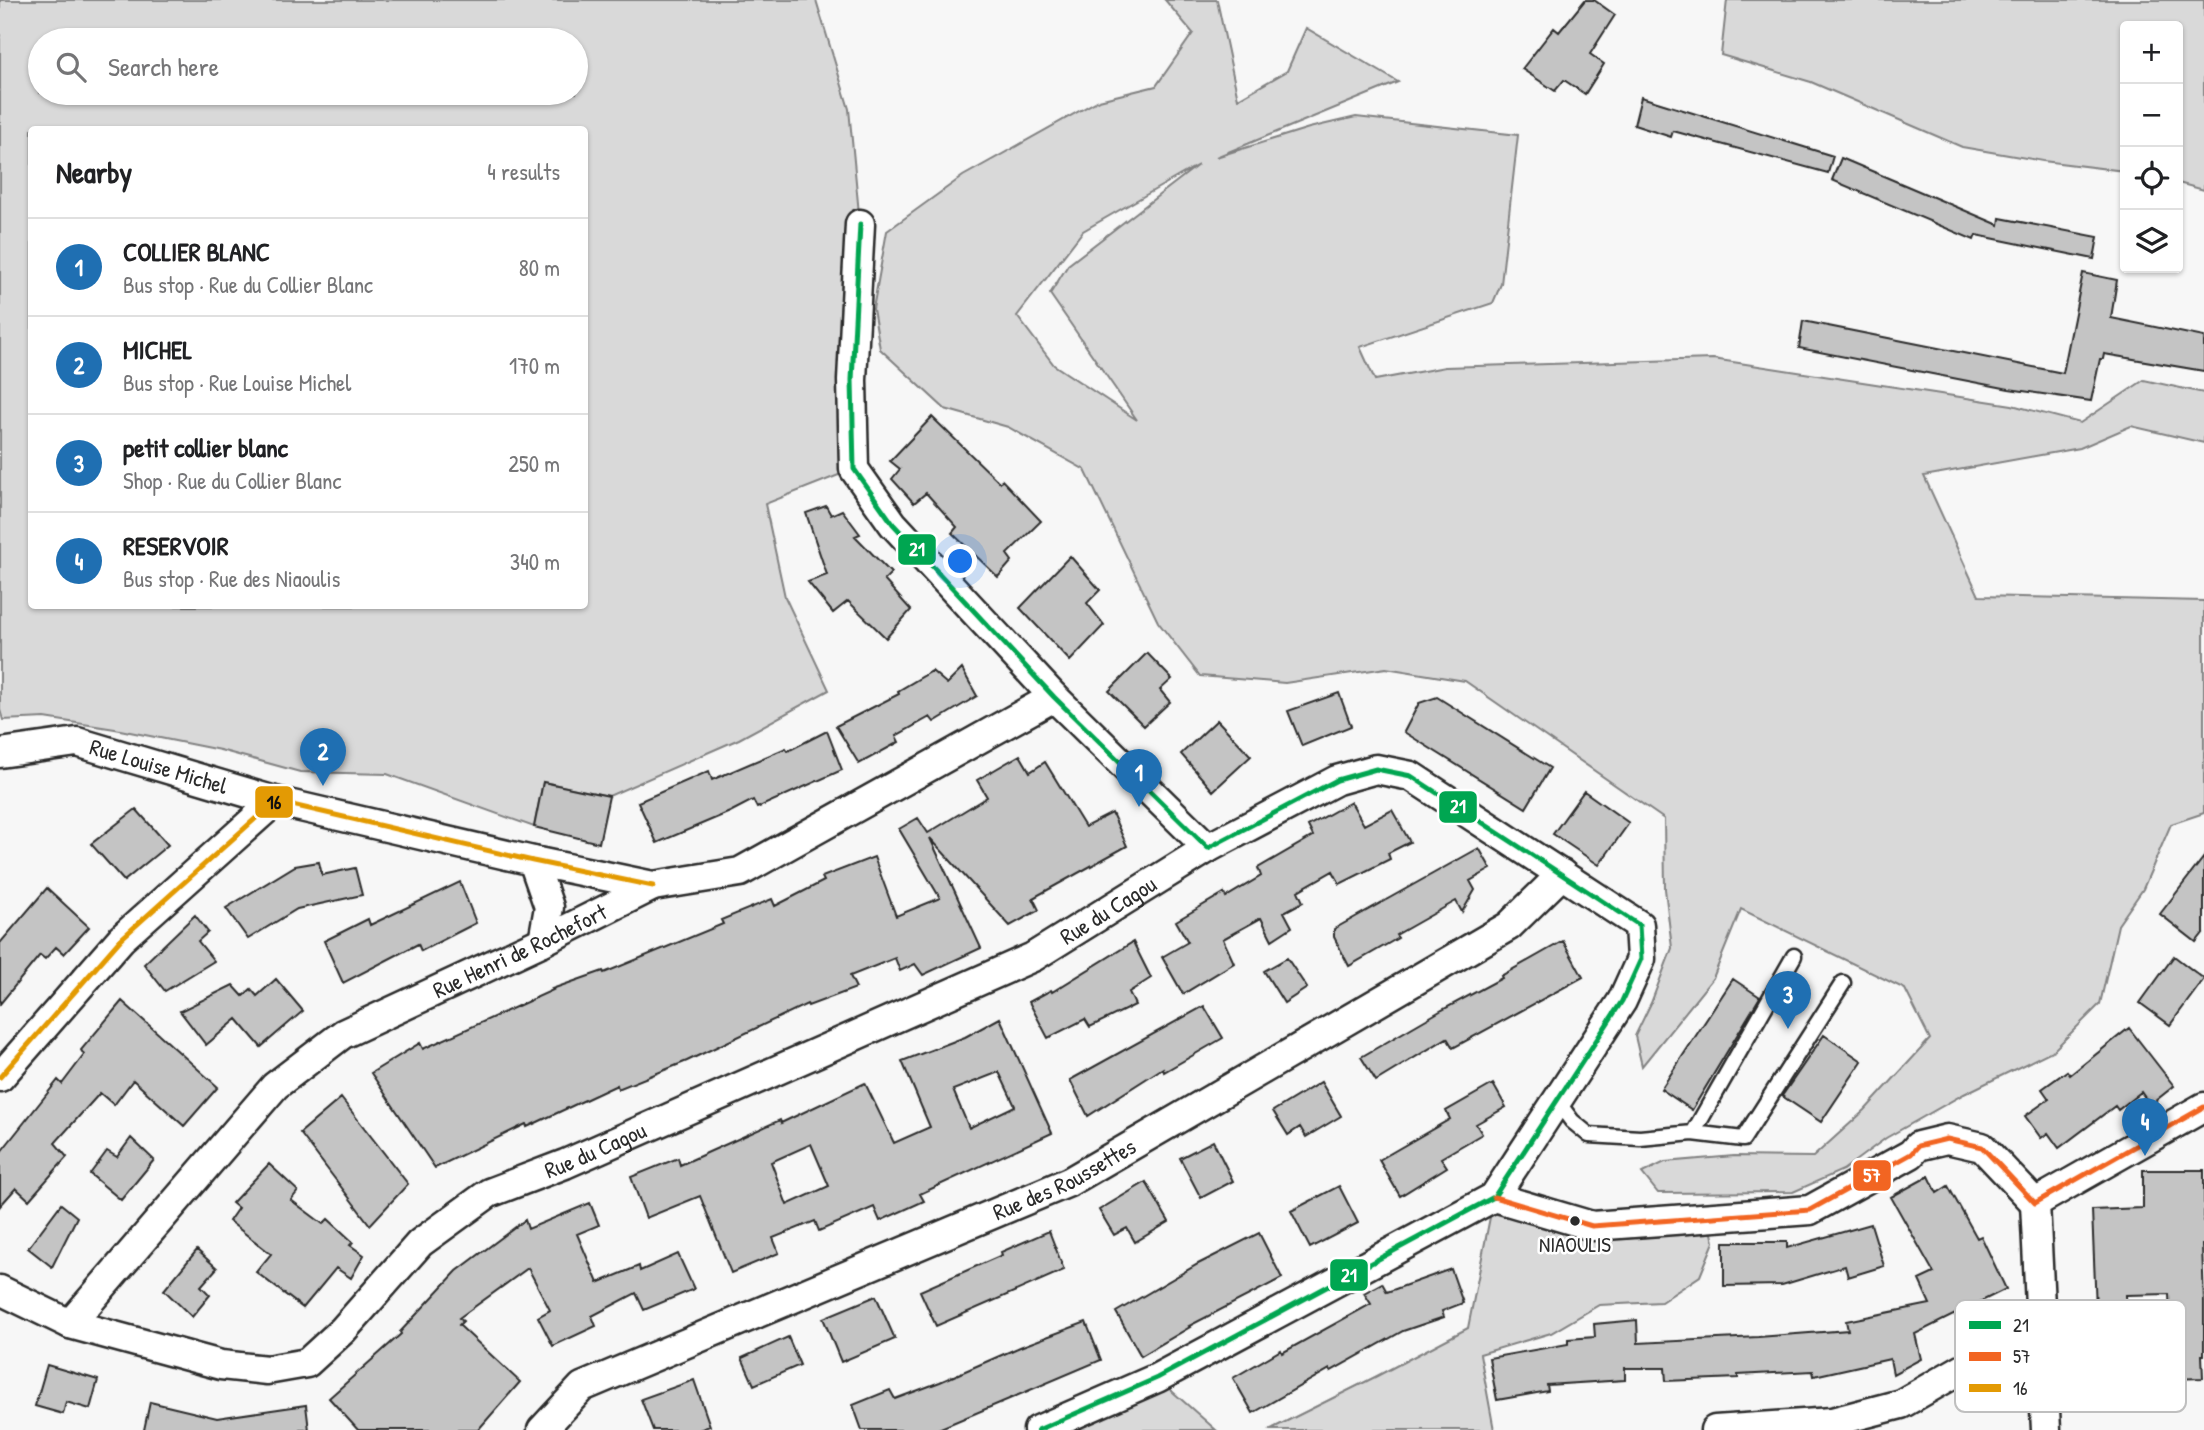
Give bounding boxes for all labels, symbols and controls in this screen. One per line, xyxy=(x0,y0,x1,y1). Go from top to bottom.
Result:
map controls xyxy=(2120,21,2183,273)
button: + xyxy=(2120,21,2183,84)
search box xyxy=(28,28,588,105)
icon: search xyxy=(52,48,90,86)
text: Search here xyxy=(108,49,219,84)
button: − xyxy=(2120,84,2183,147)
button: locate xyxy=(2120,147,2183,210)
text: Nearby xyxy=(56,152,132,192)
text: 4 results xyxy=(487,156,560,187)
button: layers xyxy=(2120,210,2183,273)
text: COLLIER BLANC xyxy=(123,234,270,269)
text: 1 xyxy=(75,252,83,283)
text: 80 m xyxy=(519,252,560,283)
text: Bus stop · Rue du Collier Blanc xyxy=(123,269,373,300)
text: MICHEL xyxy=(123,332,192,367)
text: 2 xyxy=(74,350,84,381)
text: 170 m xyxy=(509,350,560,381)
text: Bus stop · Rue Louise Michel xyxy=(123,367,351,398)
text: petit collier blanc xyxy=(123,430,288,465)
text: 3 xyxy=(74,448,84,479)
text: 250 m xyxy=(508,448,560,479)
text: Shop · Rue du Collier Blanc xyxy=(123,465,341,496)
text: RESERVOIR xyxy=(123,528,229,563)
line badge: 21 xyxy=(897,533,937,566)
text: 21 xyxy=(909,536,925,562)
your location xyxy=(943,544,977,578)
text: 4 xyxy=(75,546,83,577)
text: 340 m xyxy=(510,546,560,577)
text: Bus stop · Rue des Niaoulis xyxy=(123,563,340,594)
pin: 2 xyxy=(300,728,346,786)
street label: Rue Louise Michel xyxy=(86,731,232,801)
pin: 1 xyxy=(1116,749,1162,807)
line badge: 16 xyxy=(254,785,294,819)
text: 16 xyxy=(267,789,282,815)
line badge: 21 xyxy=(1438,790,1478,824)
text: 21 xyxy=(1450,793,1466,819)
street label: Rue du Cagou xyxy=(1054,868,1162,951)
street label: Rue Henri de Rochefort xyxy=(428,895,613,1005)
pin: 3 xyxy=(1765,971,1811,1029)
pin: 4 xyxy=(2122,1098,2168,1156)
street label: Rue du Cagou xyxy=(540,1114,651,1185)
street label: Rue des Roussettes xyxy=(988,1130,1141,1227)
line badge: 57 xyxy=(1852,1159,1892,1192)
text: 57 xyxy=(1863,1162,1881,1188)
marker: NIAOULIS xyxy=(1568,1214,1582,1228)
place label: NIAOULIS xyxy=(1539,1230,1611,1259)
line badge: 21 xyxy=(1329,1258,1369,1292)
text: 21 xyxy=(1341,1262,1357,1288)
legend xyxy=(1955,1300,2186,1412)
text: 21 xyxy=(2013,1312,2029,1338)
text: 57 xyxy=(2013,1343,2030,1369)
text: 16 xyxy=(2013,1375,2027,1401)

